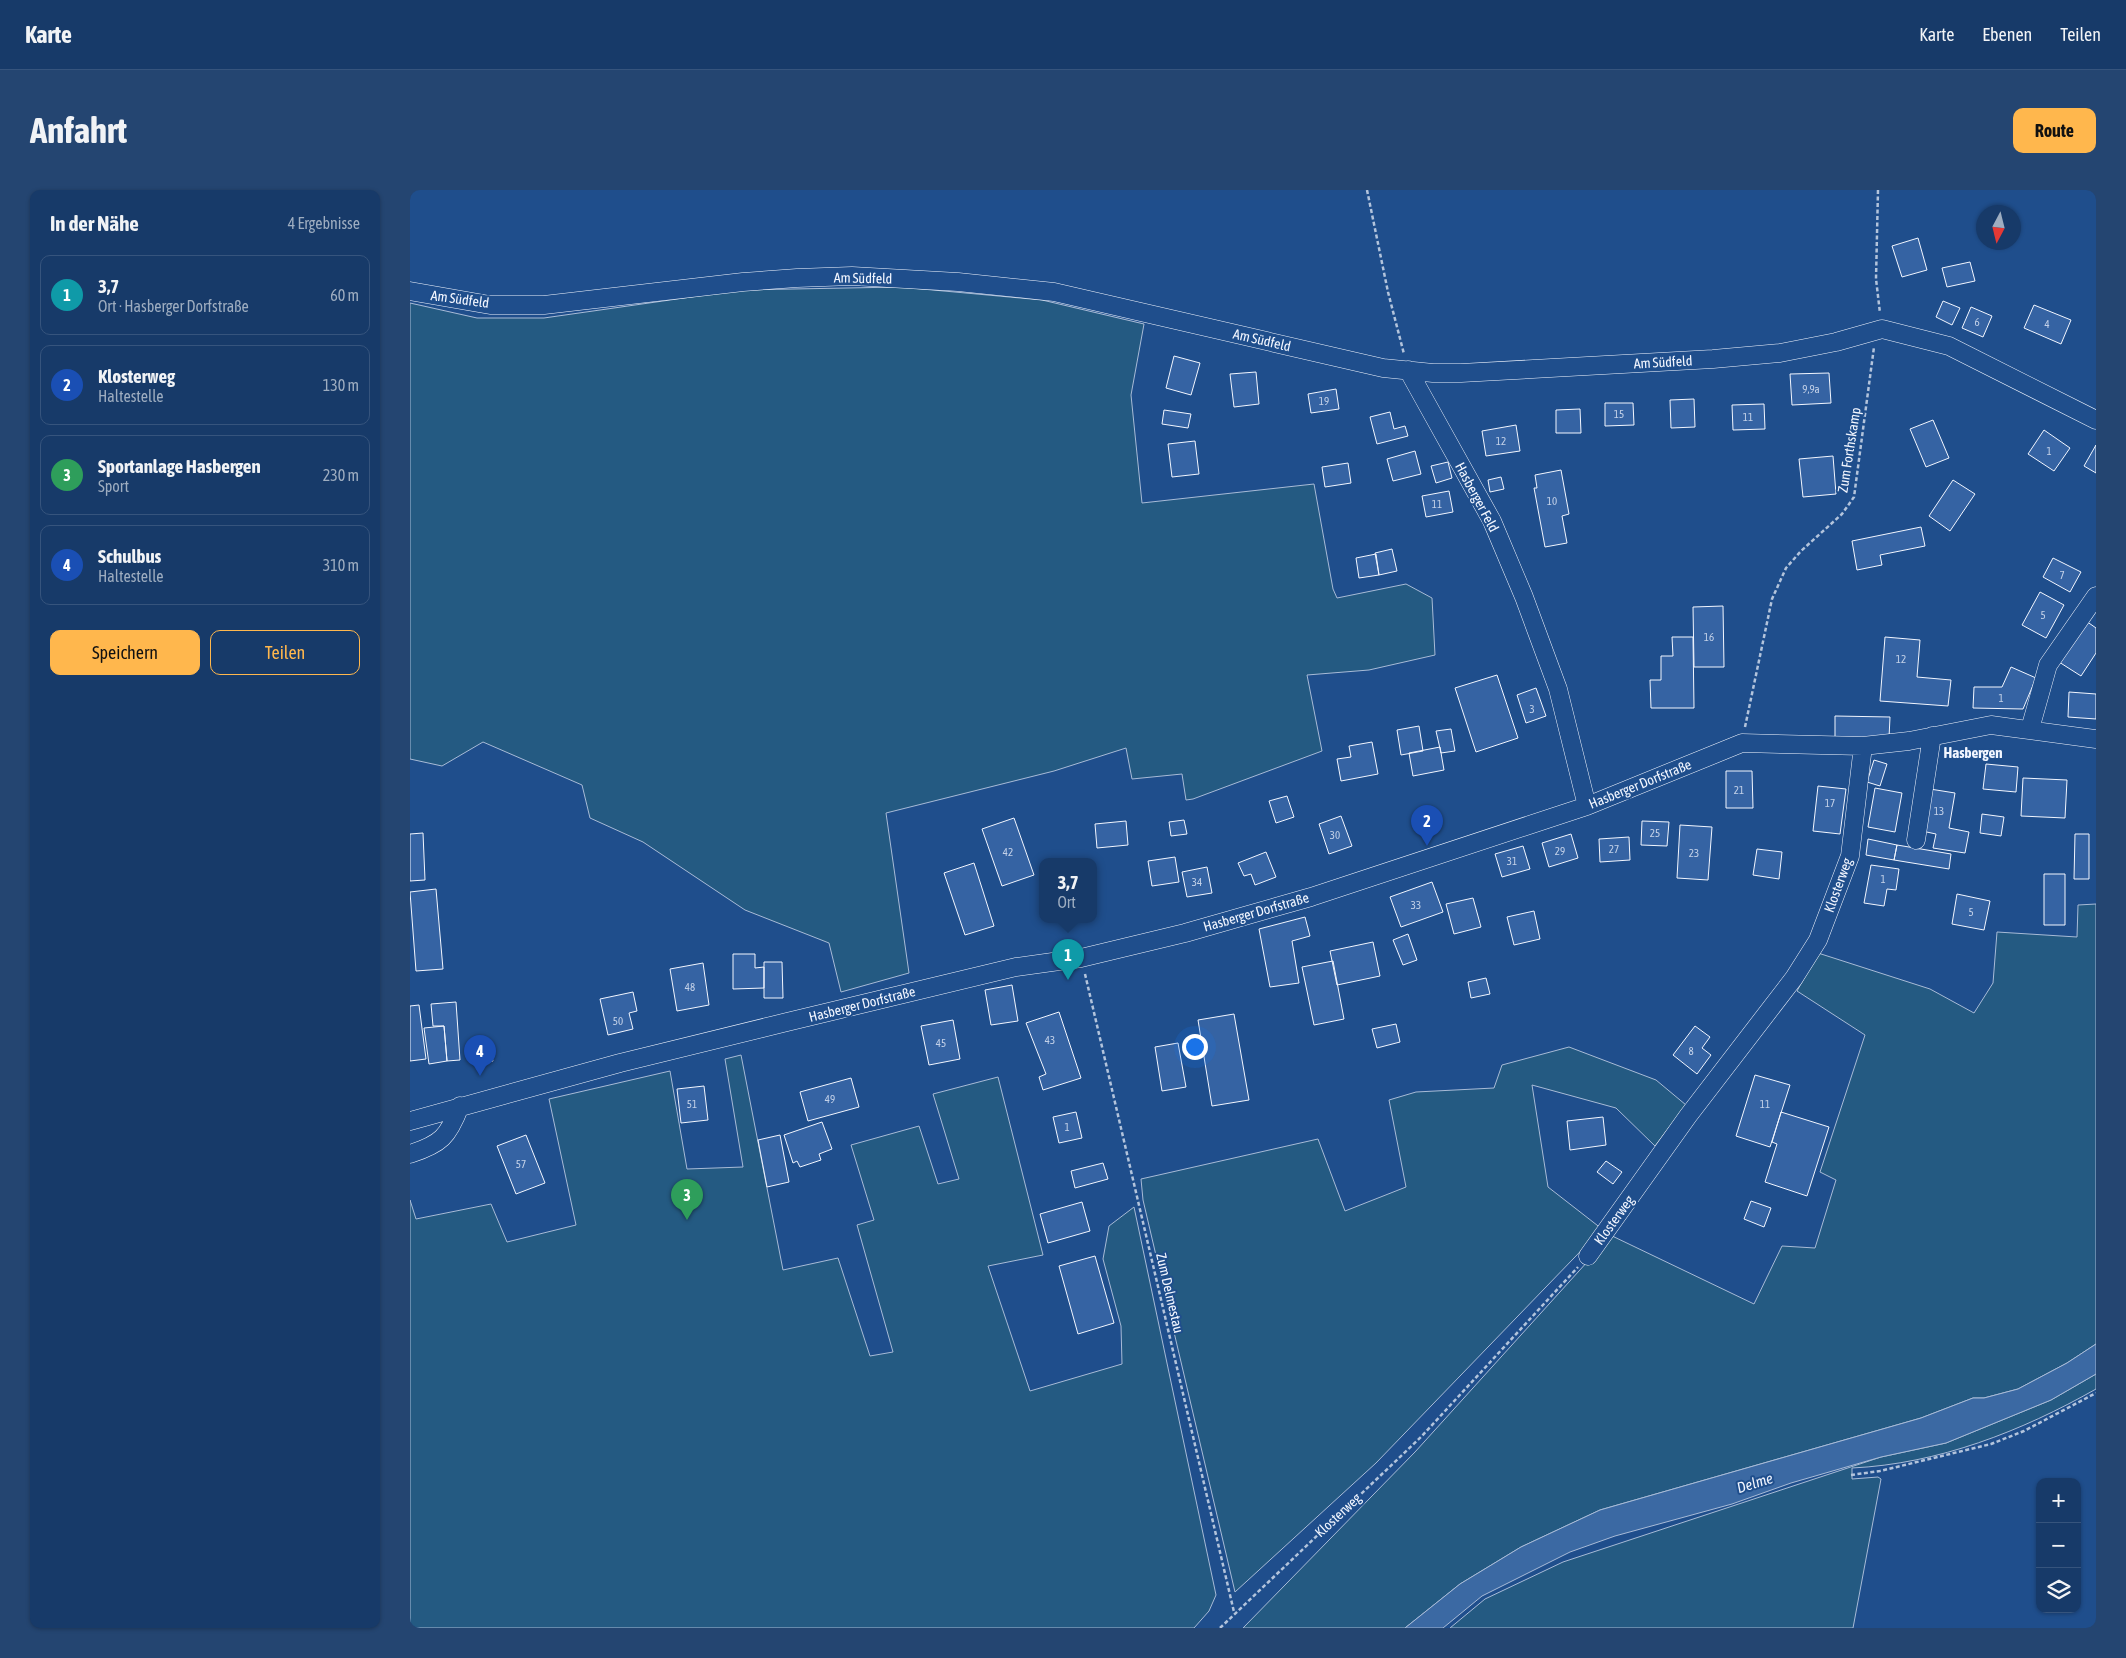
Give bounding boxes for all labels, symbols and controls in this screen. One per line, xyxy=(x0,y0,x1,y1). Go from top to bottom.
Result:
text: Karte xyxy=(25,21,72,48)
text: Karte xyxy=(1919,24,1954,45)
text: Ebenen xyxy=(1982,24,2032,45)
text: Teilen xyxy=(2060,24,2101,45)
button: Route xyxy=(2013,108,2096,153)
text: Anfahrt xyxy=(30,110,127,150)
north arrow xyxy=(1976,205,2021,250)
text: In der Nähe xyxy=(50,211,139,235)
text: 4 Ergebnisse xyxy=(288,214,360,232)
street label: Am Südfeld xyxy=(834,269,892,287)
text: 3,7 xyxy=(98,275,119,297)
text: 1 xyxy=(63,286,71,304)
text: 60 m xyxy=(330,286,359,304)
street label: Am Südfeld xyxy=(430,287,490,311)
text: Ort · Hasberger Dorfstraße xyxy=(98,297,249,315)
house number: 6 xyxy=(1974,316,1980,328)
house number: 4 xyxy=(2044,318,2050,330)
street label: Am Südfeld xyxy=(1232,326,1292,354)
street label: Am Südfeld xyxy=(1633,352,1693,372)
text: Klosterweg xyxy=(98,365,175,387)
text: 2 xyxy=(63,376,71,394)
text: 130 m xyxy=(323,376,359,394)
house number: 9,9a xyxy=(1802,383,1820,395)
text: Haltestelle xyxy=(98,387,164,405)
house number: 19 xyxy=(1319,395,1329,407)
street label: Zum Forthskamp xyxy=(1834,406,1864,494)
house number: 15 xyxy=(1614,408,1624,420)
house number: 11 xyxy=(1743,411,1753,423)
house number: 12 xyxy=(1496,435,1506,447)
house number: 1 xyxy=(2046,445,2052,457)
text: Sportanlage Hasbergen xyxy=(98,455,261,477)
street label: Hasberger Feld xyxy=(1452,460,1502,534)
text: 3 xyxy=(63,466,71,484)
text: 230 m xyxy=(323,466,359,484)
text: Sport xyxy=(98,477,129,495)
house number: 10 xyxy=(1547,495,1557,507)
house number: 11 xyxy=(1432,498,1442,510)
text: Schulbus xyxy=(98,545,161,567)
text: 4 xyxy=(63,556,71,574)
text: 310 m xyxy=(323,556,359,574)
text: Haltestelle xyxy=(98,567,164,585)
house number: 7 xyxy=(2059,569,2065,581)
house number: 5 xyxy=(2040,609,2046,621)
button: Speichern xyxy=(50,630,200,675)
button: Teilen xyxy=(210,630,360,675)
house number: 16 xyxy=(1704,631,1714,643)
house number: 12 xyxy=(1896,653,1906,665)
house number: 1 xyxy=(1998,692,2004,704)
house number: 3 xyxy=(1529,703,1535,715)
district label: Hasbergen xyxy=(1943,744,2003,761)
street label: Hasberger Dorfstraße xyxy=(1586,756,1694,812)
house number: 21 xyxy=(1734,784,1744,796)
house number: 17 xyxy=(1825,797,1835,809)
pin: 2 xyxy=(1411,805,1443,846)
house number: 13 xyxy=(1934,805,1944,817)
house number: 25 xyxy=(1650,827,1660,839)
house number: 30 xyxy=(1330,829,1340,841)
house number: 27 xyxy=(1609,843,1619,855)
house number: 29 xyxy=(1555,845,1565,857)
house number: 42 xyxy=(1003,846,1013,858)
house number: 23 xyxy=(1689,847,1699,859)
house number: 31 xyxy=(1507,855,1517,867)
street label: Klosterweg xyxy=(1821,856,1855,914)
popup xyxy=(1039,858,1097,923)
text: 3,7 xyxy=(1057,871,1079,893)
house number: 1 xyxy=(1880,873,1886,885)
house number: 34 xyxy=(1192,876,1202,888)
street label: Hasberger Dorfstraße xyxy=(1201,889,1311,935)
text: Ort xyxy=(1057,893,1076,911)
house number: 33 xyxy=(1411,899,1421,911)
house number: 5 xyxy=(1968,906,1974,918)
pin: 1 xyxy=(1052,939,1084,980)
house number: 48 xyxy=(685,981,695,993)
street label: Hasberger Dorfstraße xyxy=(807,983,917,1025)
house number: 50 xyxy=(613,1015,623,1027)
house number: 43 xyxy=(1045,1034,1055,1046)
your location xyxy=(1182,1034,1208,1060)
pin: 4 xyxy=(464,1035,496,1076)
house number: 45 xyxy=(936,1037,946,1049)
house number: 8 xyxy=(1688,1045,1694,1057)
house number: 49 xyxy=(825,1093,835,1105)
house number: 51 xyxy=(687,1098,697,1110)
house number: 11 xyxy=(1760,1098,1770,1110)
house number: 1 xyxy=(1064,1121,1070,1133)
house number: 57 xyxy=(516,1158,526,1170)
pin: 3 xyxy=(671,1179,703,1220)
street label: Klosterweg xyxy=(1591,1192,1637,1248)
street label: Zum Delmestau xyxy=(1153,1251,1187,1335)
water label: Delme xyxy=(1735,1469,1775,1496)
map controls xyxy=(2036,1478,2081,1613)
button: + xyxy=(2036,1478,2081,1523)
street label: Klosterweg xyxy=(1312,1490,1364,1540)
button: − xyxy=(2036,1523,2081,1568)
button: layers xyxy=(2036,1568,2081,1613)

